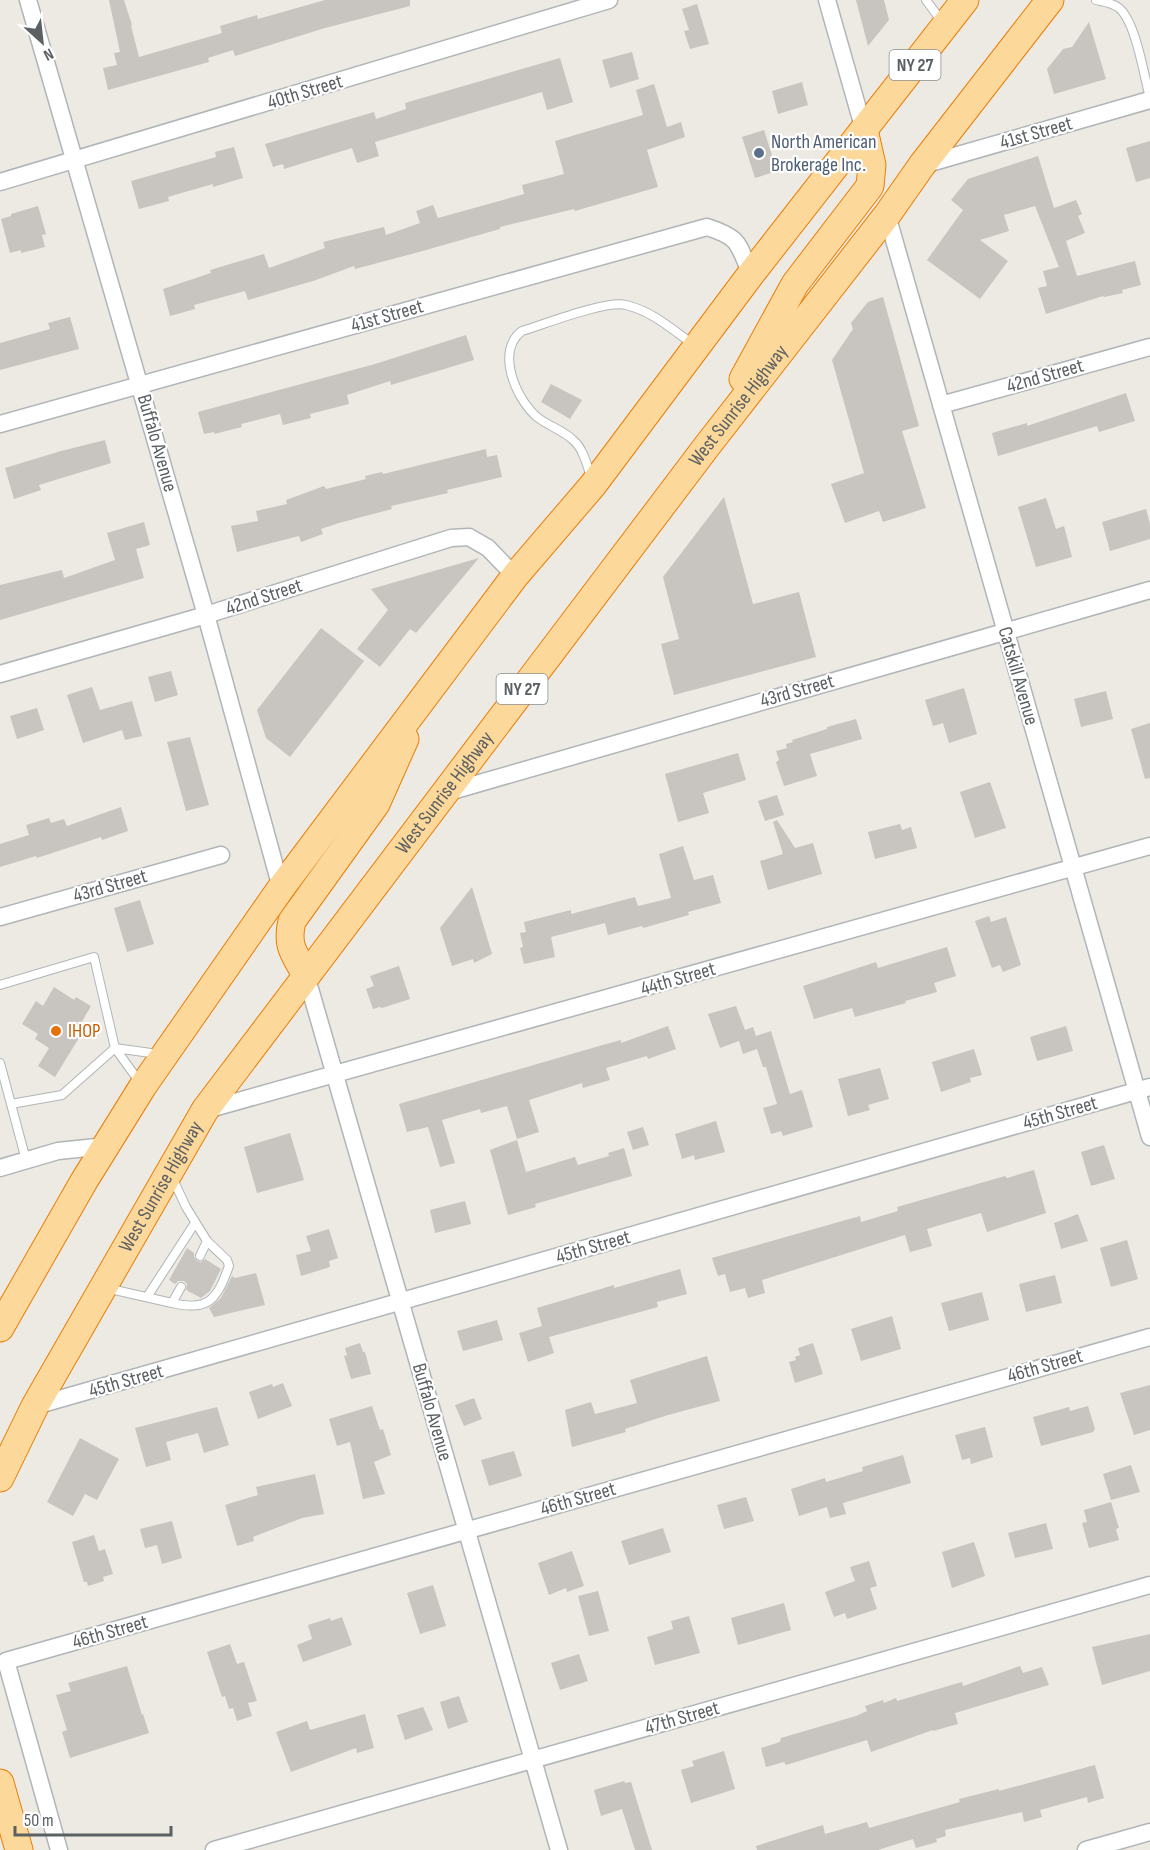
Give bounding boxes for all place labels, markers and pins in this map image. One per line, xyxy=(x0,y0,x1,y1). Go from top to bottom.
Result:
place label: North American Brokerage Inc. xyxy=(771,130,877,177)
marker: North American Brokerage Inc. xyxy=(752,146,766,160)
place label: IHOP xyxy=(68,1019,101,1043)
marker: IHOP xyxy=(49,1024,63,1038)

